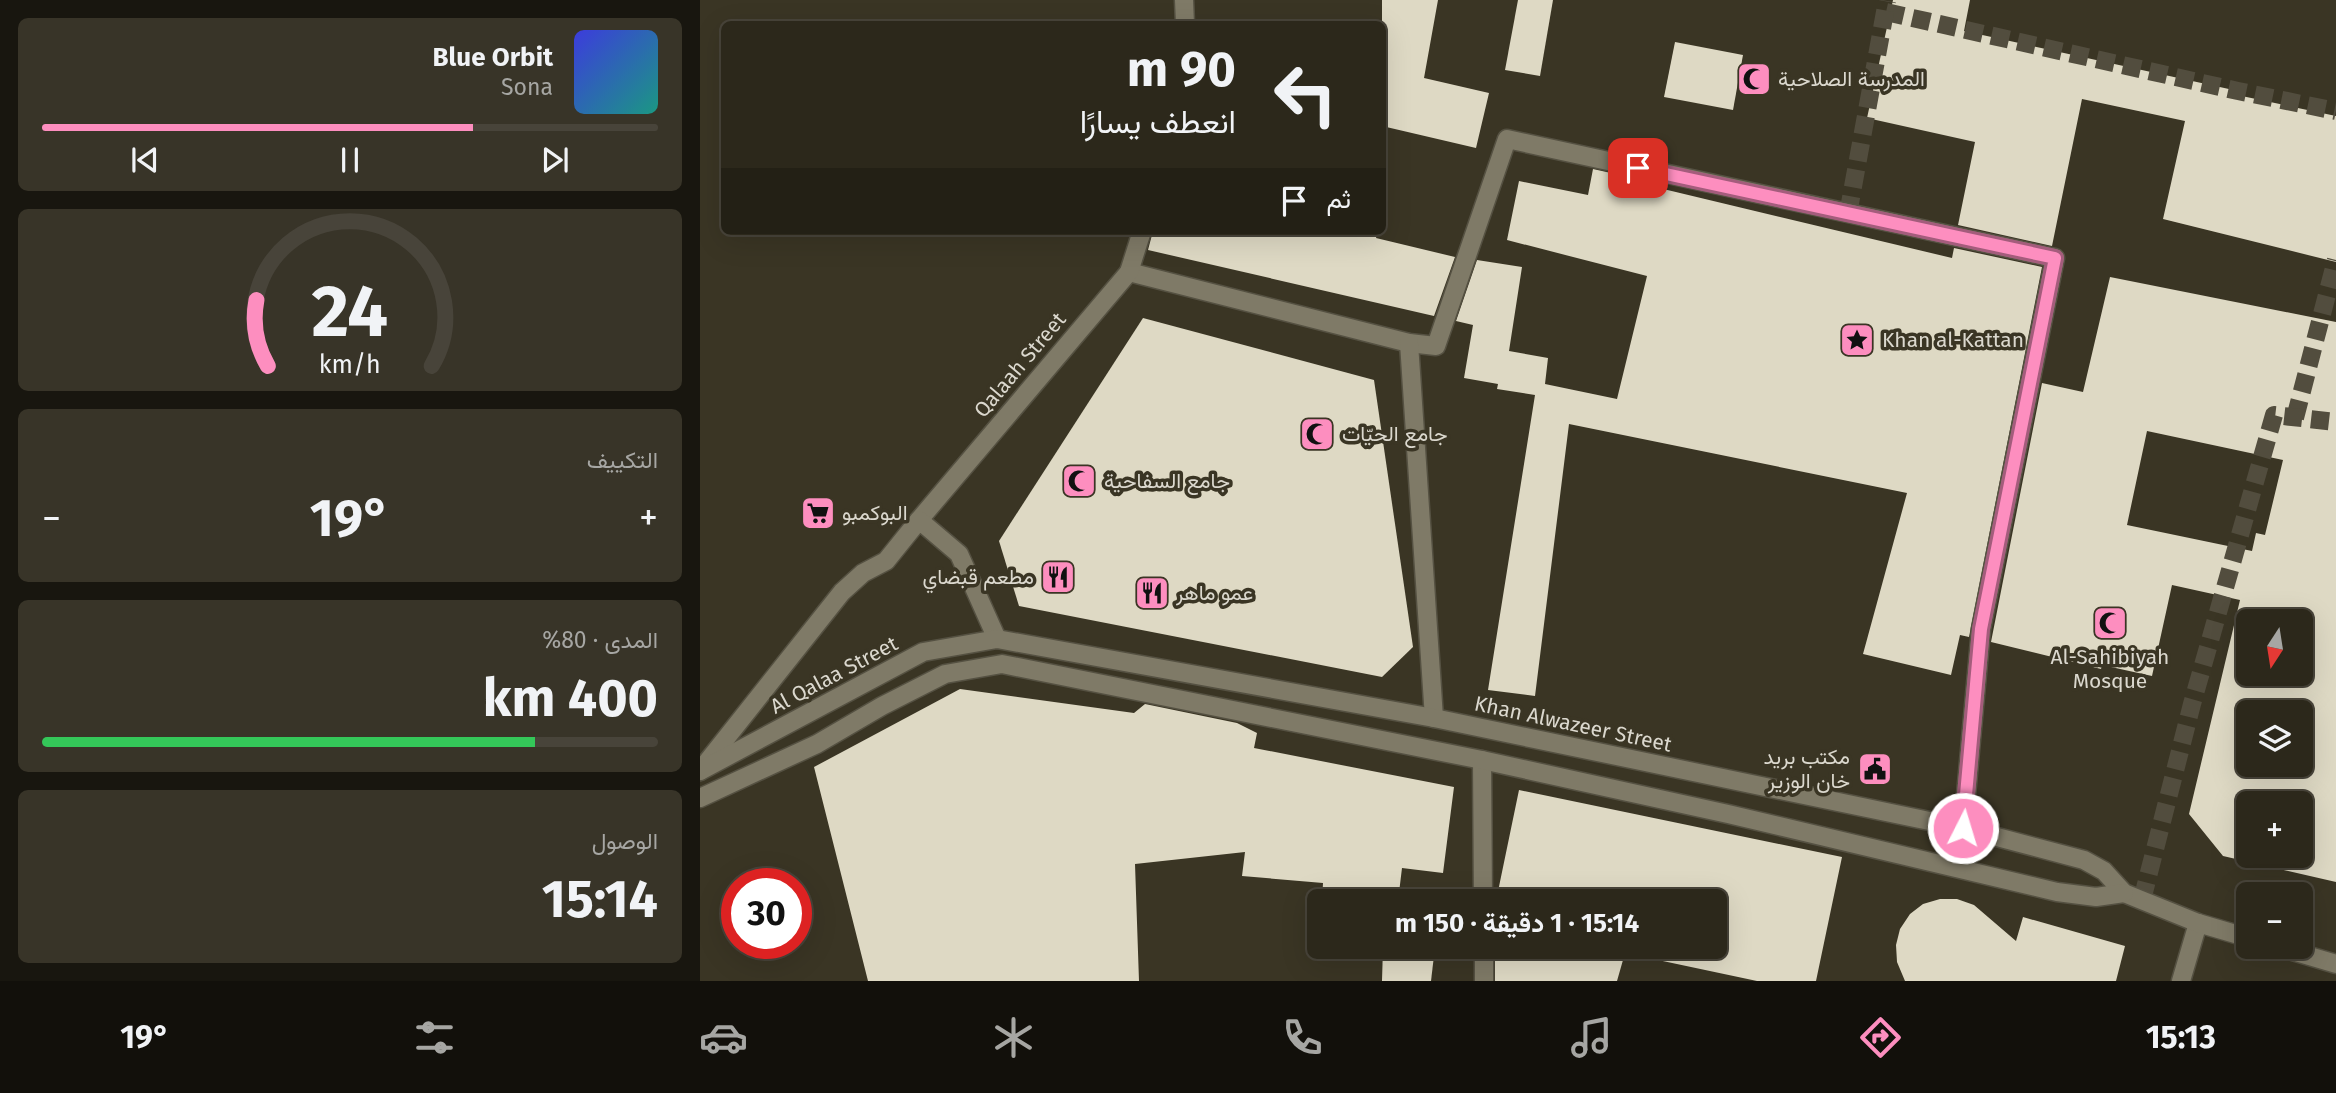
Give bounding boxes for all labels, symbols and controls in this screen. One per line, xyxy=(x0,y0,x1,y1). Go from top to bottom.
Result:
text: 90 m xyxy=(1127,40,1236,99)
text: Blue Orbit xyxy=(433,42,553,73)
icon: left xyxy=(1260,49,1351,140)
mosque icon: المدرسة الصلاحية xyxy=(1735,60,1773,98)
place label: المدرسة الصلاحية xyxy=(1778,66,1925,92)
text: Sona xyxy=(501,73,553,101)
text: انعطف يسارًا xyxy=(1080,103,1236,141)
pin xyxy=(1608,138,1668,198)
icon: previous xyxy=(126,141,164,179)
icon: pause xyxy=(331,141,369,179)
icon: next xyxy=(536,141,574,179)
icon: arrive xyxy=(1619,149,1657,187)
icon: arrive xyxy=(1275,182,1313,220)
text: ثم xyxy=(1327,184,1351,215)
text: 24 xyxy=(312,268,388,355)
street label: Qalaah Street xyxy=(969,307,1072,423)
place icon: Khan al-Kattan xyxy=(1838,321,1876,359)
place label: Khan al-Kattan xyxy=(1882,327,2024,353)
text: km/h xyxy=(319,350,381,380)
mosque icon: جامع الحيّات xyxy=(1298,415,1336,453)
place label: جامع الحيّات xyxy=(1342,421,1448,448)
text: التكييف xyxy=(587,446,658,474)
mosque icon: جامع السفاحية xyxy=(1060,462,1098,500)
place label: جامع السفاحية xyxy=(1104,468,1230,495)
text: 19° xyxy=(310,487,390,550)
supermarket icon: البوكمبو xyxy=(799,494,837,532)
text: − xyxy=(42,495,61,541)
text: + xyxy=(639,495,658,541)
place label: البوكمبو xyxy=(842,500,908,526)
restaurant icon: مطعم قبضاي xyxy=(1039,558,1077,596)
place label: مطعم قبضاي xyxy=(922,564,1034,594)
restaurant icon: عمو ماهر xyxy=(1133,574,1171,612)
place label: عمو ماهر xyxy=(1175,580,1253,606)
mosque icon: Al-Sahibiyah Mosque xyxy=(2091,604,2129,642)
north arrow xyxy=(2236,609,2314,686)
map controls xyxy=(2236,609,2313,959)
text: المدى · 80% xyxy=(542,626,658,654)
street label: Al Qalaa Street xyxy=(766,630,903,719)
place label: Al-Sahibiyah Mosque xyxy=(2051,644,2169,694)
text: 400 km xyxy=(483,667,658,730)
street label: Khan Alwazeer Street xyxy=(1472,690,1674,758)
button: layers xyxy=(2236,700,2313,777)
place label: مكتب بريد خان الوزير xyxy=(1763,744,1850,794)
public building icon: مكتب بريد خان الوزير xyxy=(1856,750,1894,788)
position arrow xyxy=(1926,791,2000,865)
button: + xyxy=(2236,791,2313,868)
text: الوصول xyxy=(592,827,658,855)
text: 15:14 xyxy=(542,868,658,931)
speed limit sign: 30 xyxy=(721,868,812,959)
button: − xyxy=(2236,882,2313,959)
text: 15:14 · 1 دقيقة · 150 m xyxy=(1395,908,1639,939)
icon: filters xyxy=(410,1013,459,1062)
icon: car xyxy=(699,1013,748,1062)
icon: climate xyxy=(989,1013,1038,1062)
icon: phone xyxy=(1278,1013,1327,1062)
icon: music xyxy=(1567,1013,1616,1062)
icon: directions xyxy=(1856,1013,1905,1062)
text: 19° xyxy=(120,1018,170,1056)
text: 15:13 xyxy=(2146,1018,2216,1056)

